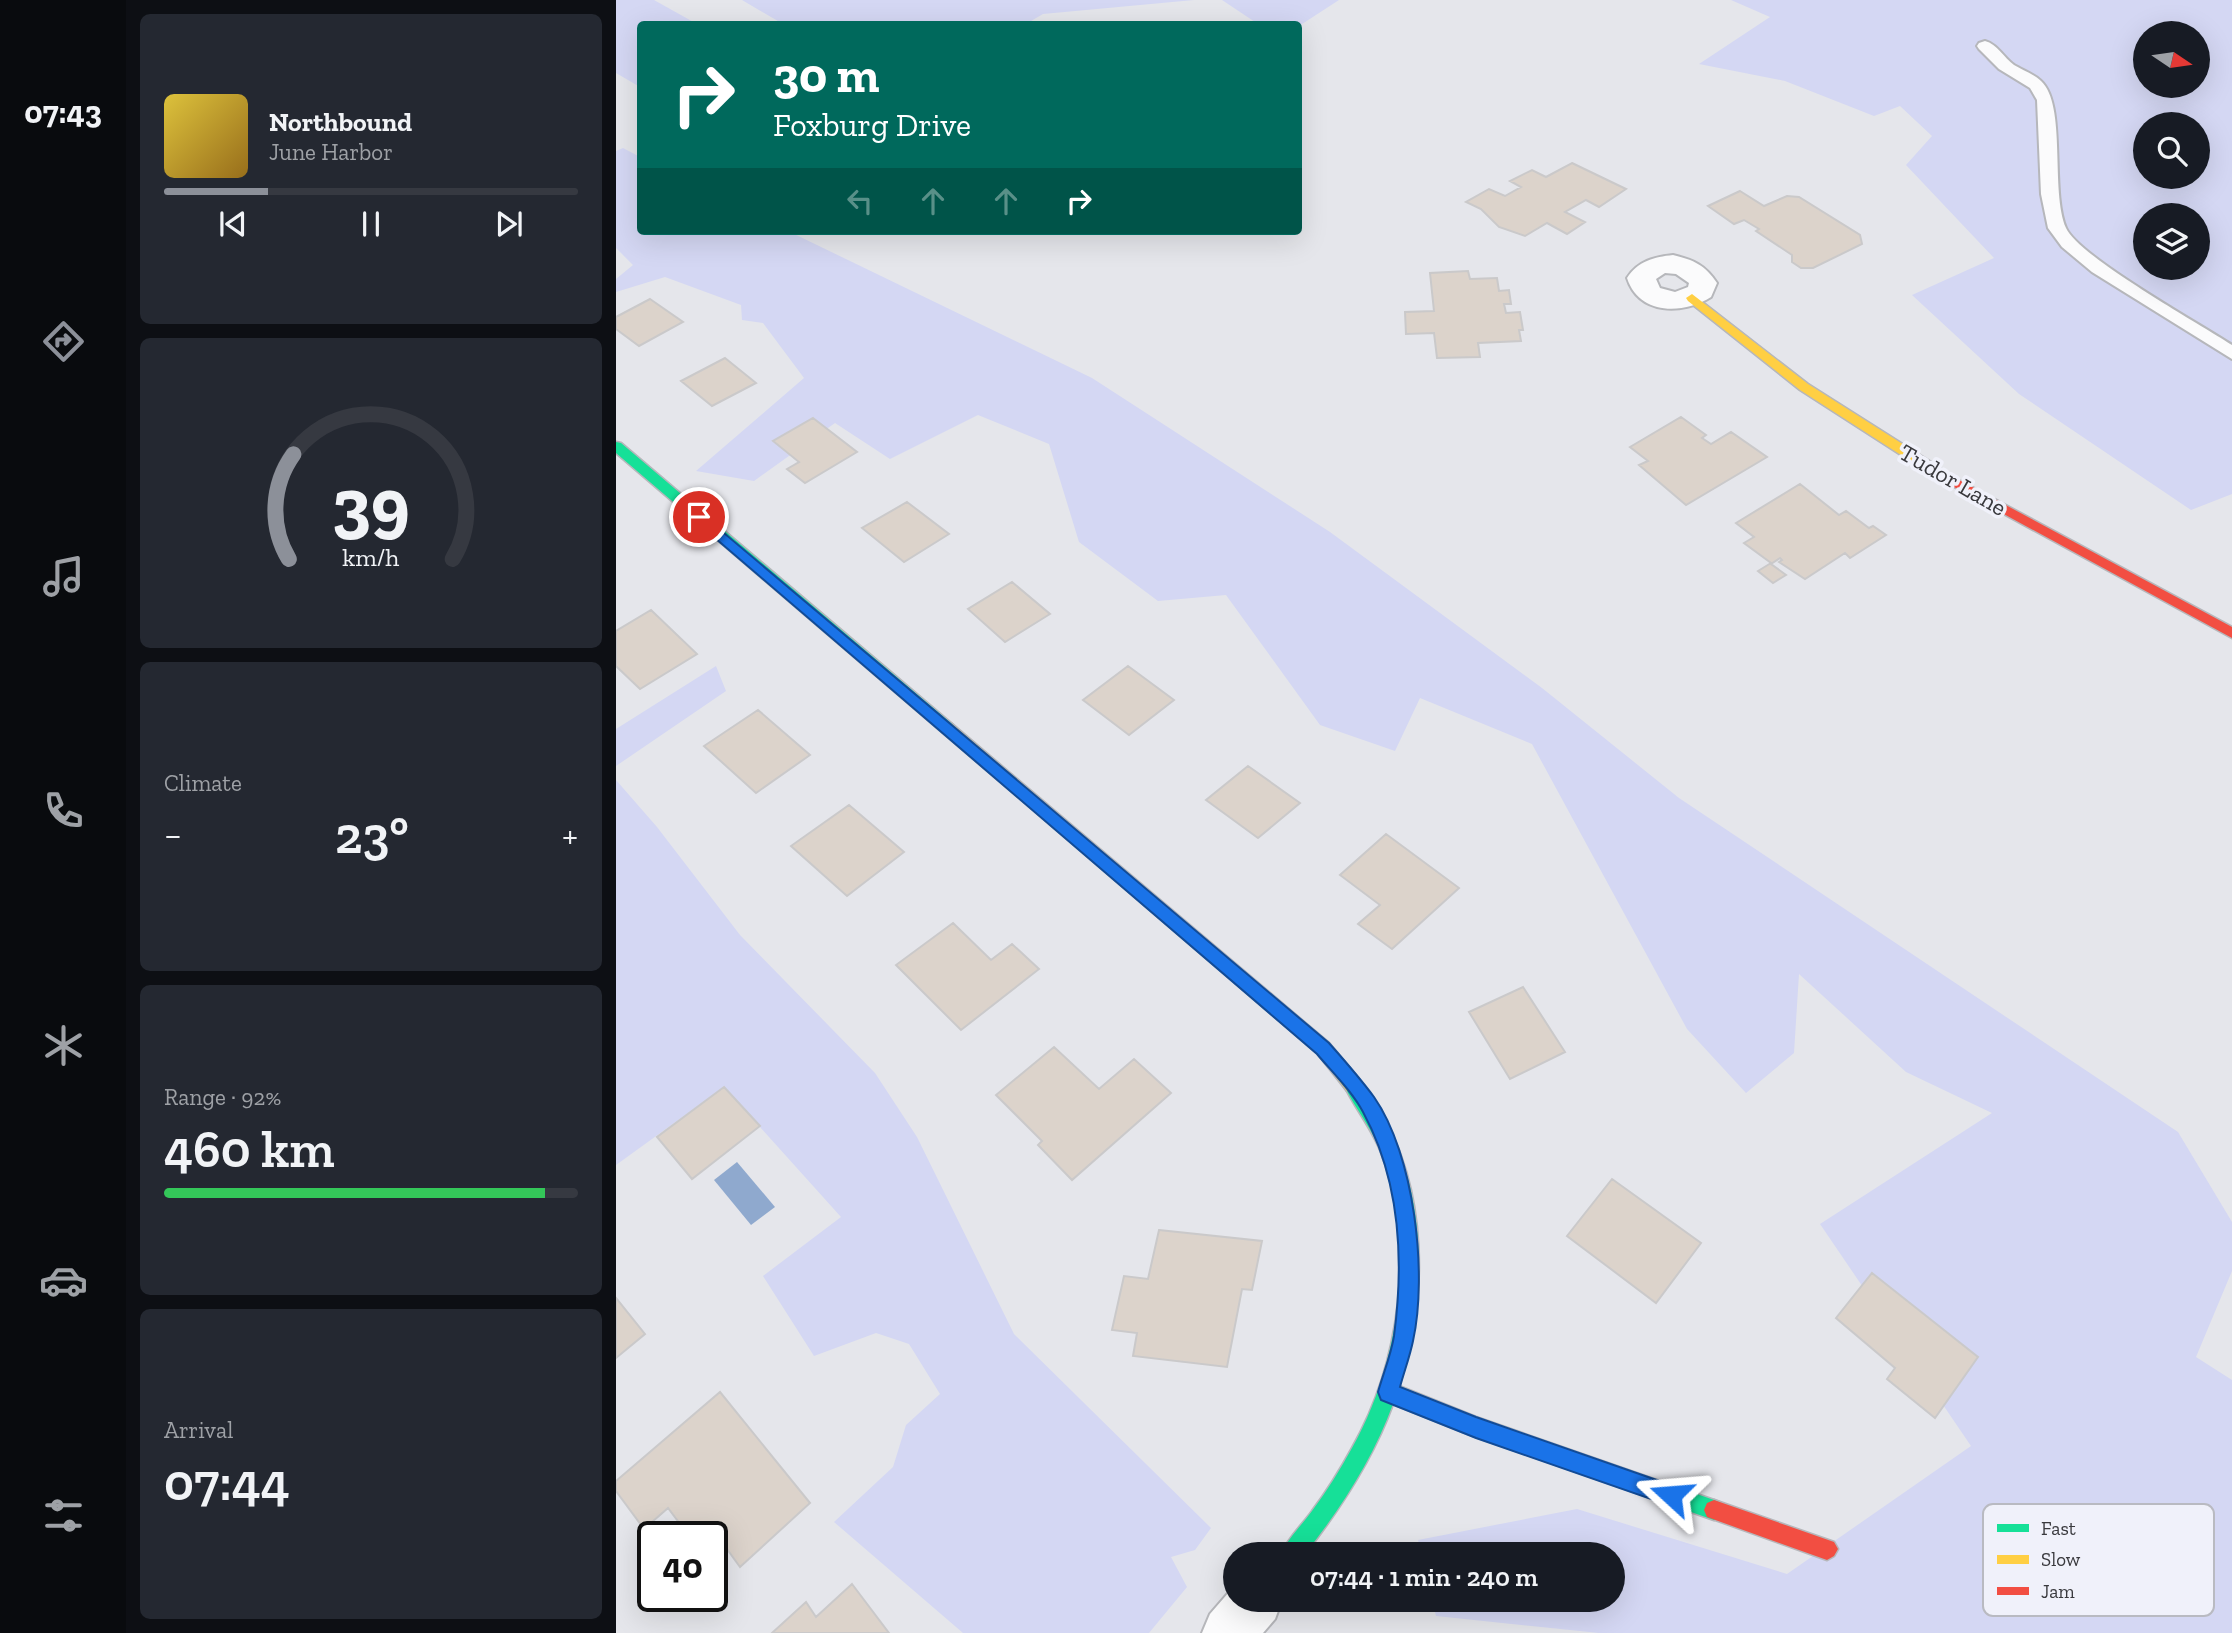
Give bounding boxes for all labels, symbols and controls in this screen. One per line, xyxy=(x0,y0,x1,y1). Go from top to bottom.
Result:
north arrow xyxy=(2133,21,2210,98)
map controls xyxy=(2133,21,2210,280)
text: 30 m xyxy=(773,46,879,105)
icon: right xyxy=(658,49,749,140)
text: 07:43 xyxy=(24,93,102,131)
text: Northbound xyxy=(269,106,412,138)
text: Foxburg Drive xyxy=(773,106,971,144)
button: search xyxy=(2133,112,2210,189)
text: June Harbor xyxy=(269,138,393,166)
icon: left xyxy=(841,182,879,220)
icon: ahead xyxy=(914,182,952,220)
icon: ahead xyxy=(987,182,1025,220)
icon: right xyxy=(1060,182,1098,220)
button: layers xyxy=(2133,203,2210,280)
icon: previous xyxy=(214,205,252,243)
icon: pause xyxy=(352,205,390,243)
icon: next xyxy=(490,205,528,243)
icon: directions xyxy=(39,317,88,366)
street label: Tudor Lane xyxy=(1895,437,2012,522)
text: 39 xyxy=(332,460,410,548)
pin xyxy=(669,487,729,547)
icon: arrive xyxy=(680,498,718,536)
text: km/h xyxy=(342,541,400,571)
icon: music xyxy=(39,552,88,601)
text: Climate xyxy=(164,769,242,797)
icon: phone xyxy=(39,786,88,835)
text: 23° xyxy=(335,804,409,866)
text: − xyxy=(164,812,182,858)
text: + xyxy=(562,812,578,858)
icon: climate xyxy=(39,1021,88,1070)
text: Range · 92% xyxy=(164,1083,281,1111)
text: 460 km xyxy=(164,1118,335,1180)
icon: car xyxy=(39,1256,88,1305)
text: Arrival xyxy=(164,1416,233,1444)
text: 07:44 xyxy=(164,1451,290,1513)
position arrow xyxy=(1634,1458,1708,1532)
icon: filters xyxy=(39,1491,88,1540)
legend xyxy=(1983,1504,2214,1616)
text: Fast xyxy=(2041,1517,2076,1540)
speed limit sign: 40 xyxy=(637,1521,728,1612)
text: Slow xyxy=(2041,1548,2081,1571)
text: 07:44 · 1 min · 240 m xyxy=(1310,1561,1538,1593)
text: Jam xyxy=(2041,1580,2075,1603)

